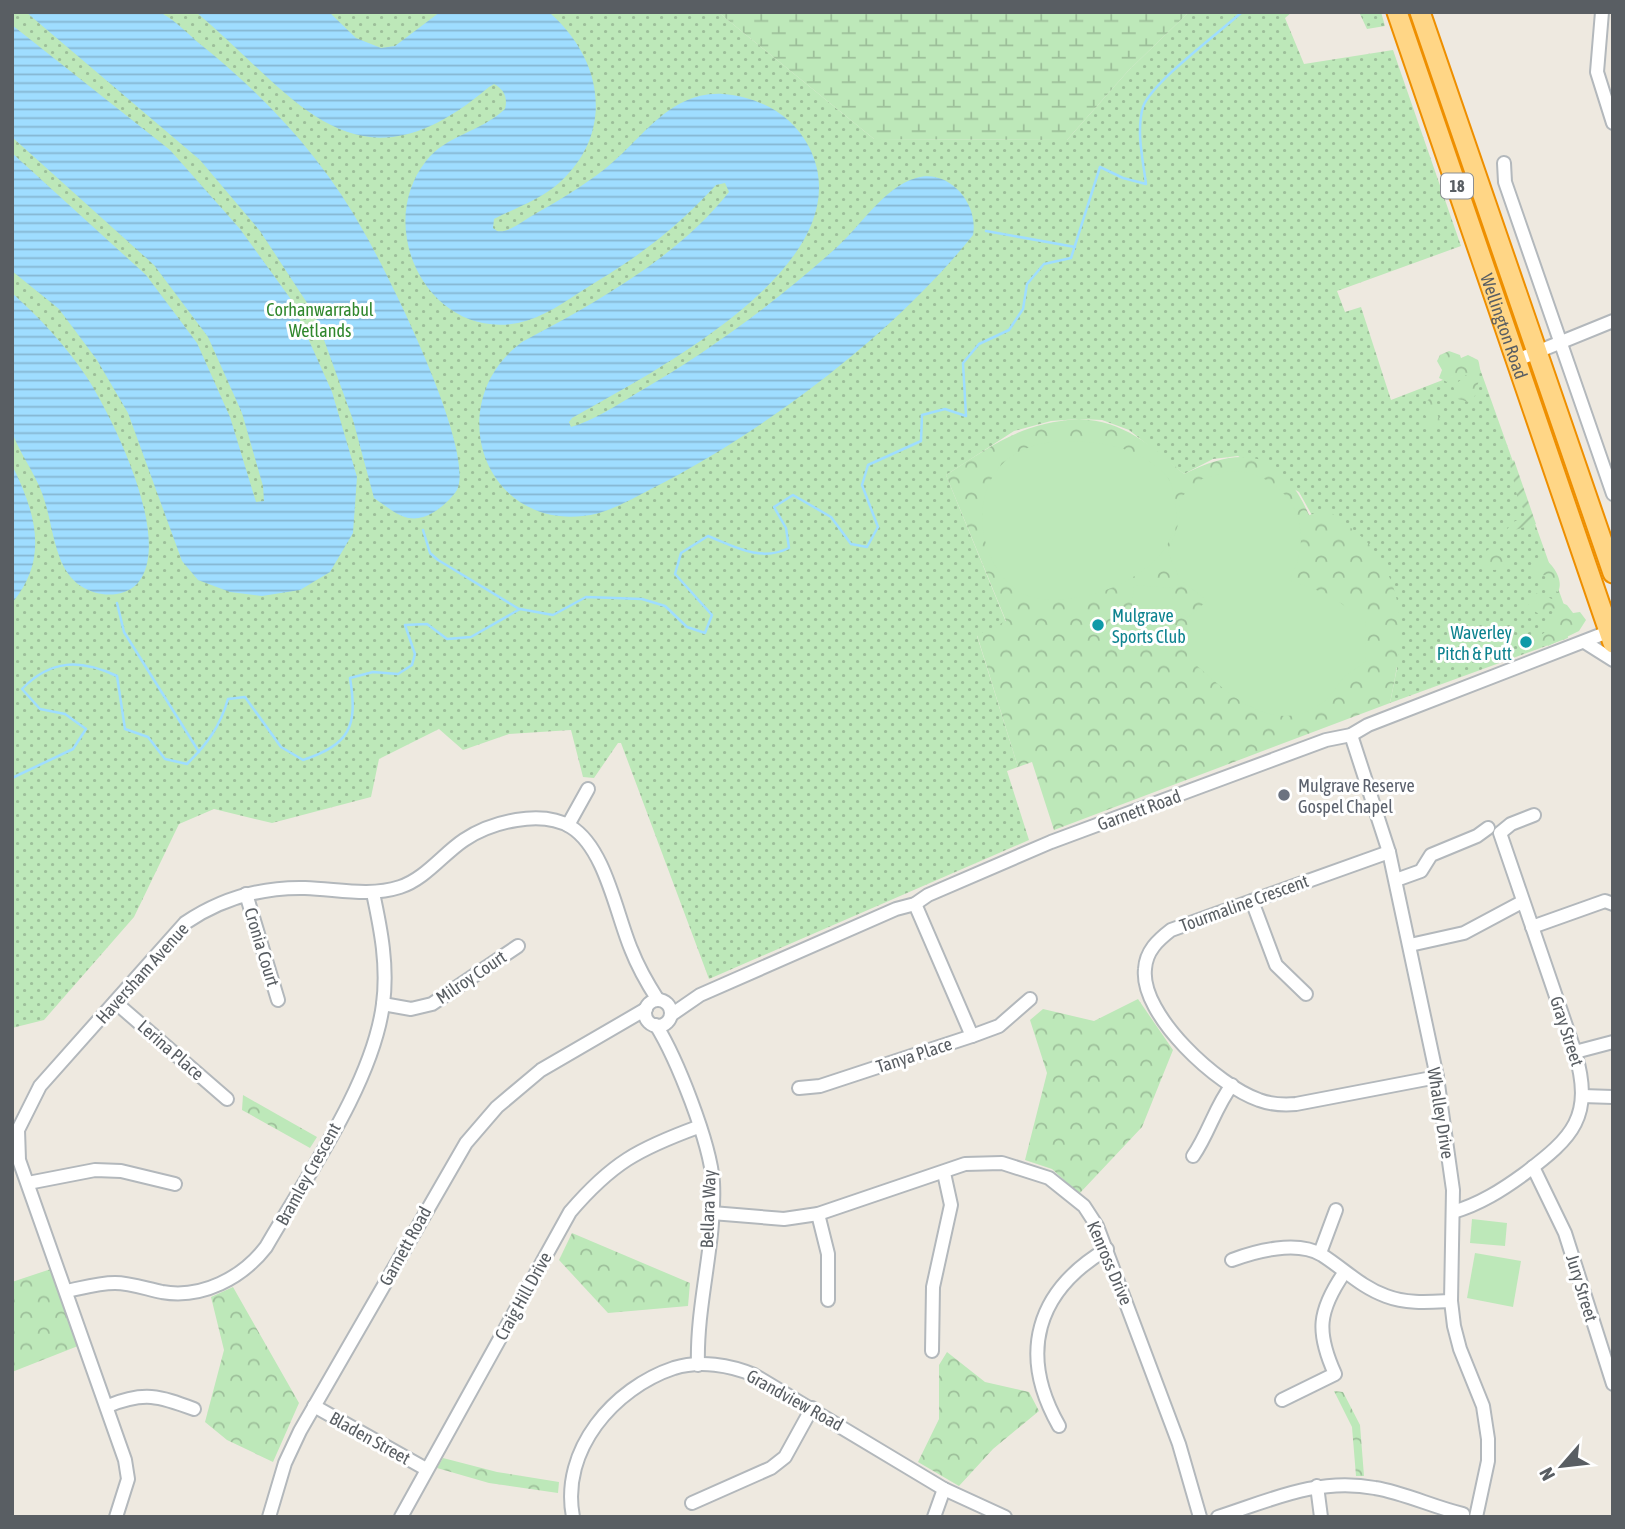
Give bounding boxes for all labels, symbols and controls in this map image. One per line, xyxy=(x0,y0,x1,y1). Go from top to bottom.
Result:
road number: 18 xyxy=(1441,174,1473,198)
street label: Wellington Road xyxy=(1477,271,1532,382)
park label: Corhanwarrabul Wetlands xyxy=(266,299,374,341)
place label: Mulgrave Sports Club xyxy=(1112,605,1186,647)
marker: Mulgrave Sports Club xyxy=(1090,617,1106,633)
place label: Waverley Pitch & Putt xyxy=(1437,622,1512,664)
marker: Waverley Pitch & Putt xyxy=(1518,634,1534,650)
place label: Mulgrave Reserve Gospel Chapel xyxy=(1298,775,1415,817)
street label: Garnett Road xyxy=(1094,785,1184,835)
marker: Mulgrave Reserve Gospel Chapel xyxy=(1276,787,1292,803)
street label: Tourmaline Crescent xyxy=(1177,870,1311,936)
street label: Cronia Court xyxy=(240,905,284,989)
street label: Haversham Avenue xyxy=(91,918,193,1028)
street label: Milroy Court xyxy=(432,946,510,1008)
street label: Gray Street xyxy=(1546,993,1588,1069)
street label: Lerina Place xyxy=(134,1016,208,1084)
street label: Tanya Place xyxy=(873,1033,955,1077)
street label: Whalley Drive xyxy=(1423,1066,1459,1160)
street label: Bramley Crescent xyxy=(271,1119,345,1229)
street label: Bellara Way xyxy=(696,1169,720,1249)
street label: Garnett Road xyxy=(375,1203,435,1289)
street label: Kenross Drive xyxy=(1083,1218,1137,1308)
street label: Craig Hill Drive xyxy=(490,1248,556,1344)
street label: Jury Street xyxy=(1562,1252,1602,1324)
street label: Grandview Road xyxy=(743,1365,847,1435)
street label: Bladen Street xyxy=(326,1407,414,1469)
north arrow xyxy=(1527,1431,1597,1501)
text: N xyxy=(1535,1464,1559,1484)

